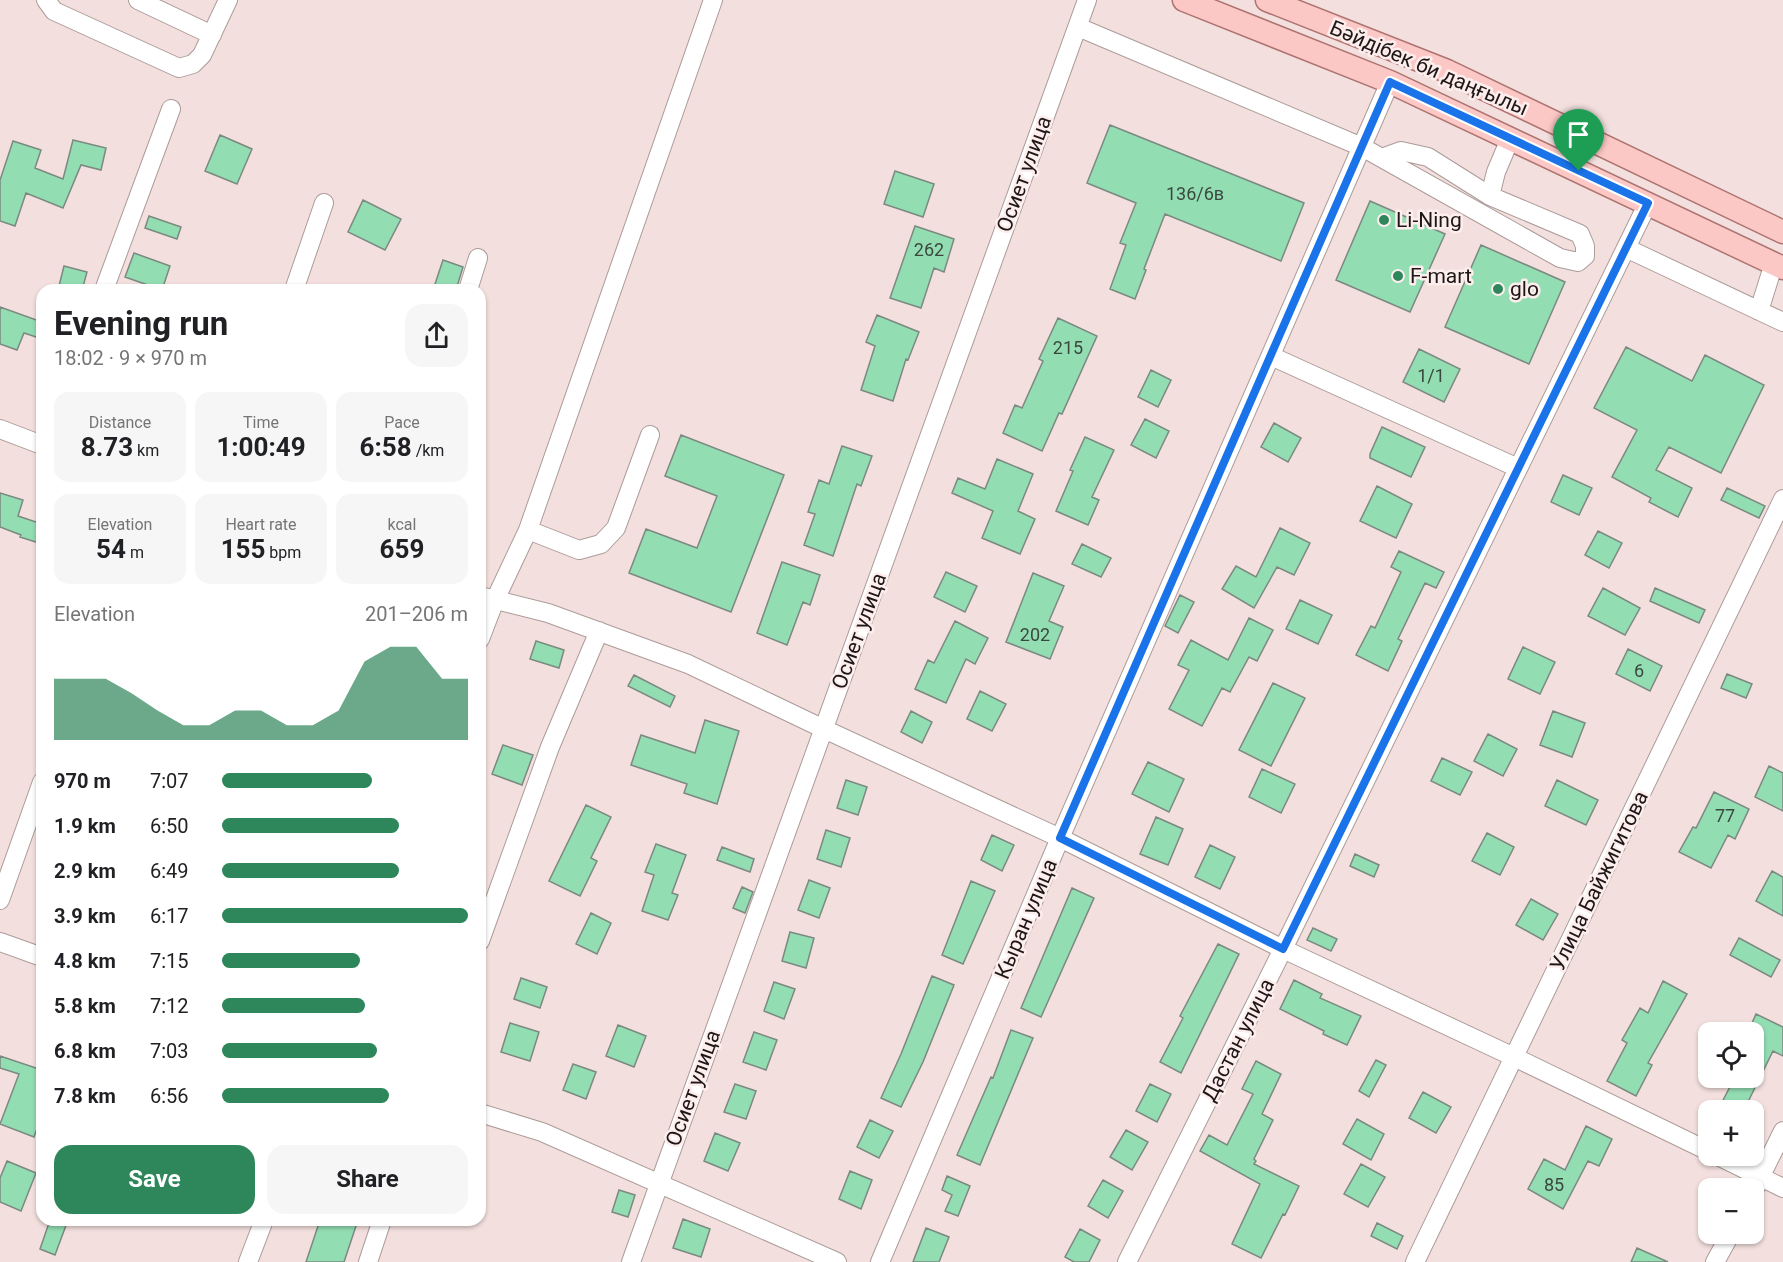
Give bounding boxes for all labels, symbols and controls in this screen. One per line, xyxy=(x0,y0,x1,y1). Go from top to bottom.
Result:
street label: Бәйдібек би даңғылы xyxy=(1326,15,1532,121)
pin xyxy=(1553,109,1604,171)
street label: Осиет улица xyxy=(992,113,1056,235)
icon: arrive xyxy=(1562,118,1595,151)
house number: 136/6в xyxy=(1166,183,1224,204)
place label: Li-Ning xyxy=(1396,208,1462,232)
marker: Li-Ning xyxy=(1377,213,1391,227)
house number: 262 xyxy=(914,239,944,260)
place label: F-mart xyxy=(1410,264,1472,288)
marker: F-mart xyxy=(1391,269,1405,283)
place label: glo xyxy=(1510,277,1539,301)
marker: glo xyxy=(1491,282,1505,296)
text: Evening run xyxy=(54,304,228,343)
button: share xyxy=(405,304,468,367)
house number: 215 xyxy=(1053,337,1083,358)
text: 18:02 · 9 × 970 m xyxy=(54,346,207,370)
house number: 1/1 xyxy=(1417,365,1445,386)
text: Distance xyxy=(89,413,151,432)
text: Time xyxy=(243,413,279,432)
text: Pace xyxy=(384,413,420,432)
text: 8.73 xyxy=(81,432,133,462)
text: 1:00:49 xyxy=(216,432,306,462)
text: 6:58 xyxy=(360,432,412,462)
text: km xyxy=(133,441,159,460)
text: /km xyxy=(412,441,444,460)
text: Elevation xyxy=(88,515,152,534)
text: Heart rate xyxy=(225,515,297,534)
text: kcal xyxy=(388,515,416,534)
text: 54 xyxy=(96,534,126,564)
text: 155 xyxy=(221,534,265,564)
text: 659 xyxy=(380,534,424,564)
text: m xyxy=(126,543,144,562)
text: bpm xyxy=(265,543,301,562)
street label: Осиет улица xyxy=(827,570,891,692)
text: Elevation xyxy=(54,602,135,626)
text: 201–206 m xyxy=(365,602,468,626)
house number: 202 xyxy=(1020,624,1050,645)
house number: 6 xyxy=(1634,660,1644,681)
text: 970 m xyxy=(54,769,111,793)
text: 7:07 xyxy=(150,769,189,793)
street label: Улица Байжигитова xyxy=(1545,787,1653,975)
house number: 77 xyxy=(1715,805,1735,826)
text: 1.9 km xyxy=(54,814,116,838)
text: 6:50 xyxy=(150,814,189,838)
street label: Кыран улица xyxy=(990,855,1062,983)
text: 2.9 km xyxy=(54,859,116,883)
text: 6:49 xyxy=(150,859,189,883)
text: 3.9 km xyxy=(54,904,116,928)
text: 6:17 xyxy=(150,904,189,928)
text: 4.8 km xyxy=(54,949,116,973)
text: 7:15 xyxy=(150,949,189,973)
street label: Дастан улица xyxy=(1197,975,1279,1105)
text: 5.8 km xyxy=(54,994,116,1018)
text: 7:12 xyxy=(150,994,189,1018)
map controls xyxy=(1698,1022,1764,1244)
button: locate xyxy=(1698,1022,1764,1088)
street label: Осиет улица xyxy=(661,1027,725,1149)
text: 6.8 km xyxy=(54,1039,116,1063)
text: 7:03 xyxy=(150,1039,189,1063)
text: 7.8 km xyxy=(54,1084,116,1108)
text: 6:56 xyxy=(150,1084,189,1108)
button: + xyxy=(1698,1100,1764,1166)
button: Save xyxy=(54,1145,255,1214)
button: Share xyxy=(267,1145,468,1214)
house number: 85 xyxy=(1544,1174,1564,1195)
button: − xyxy=(1698,1178,1764,1244)

